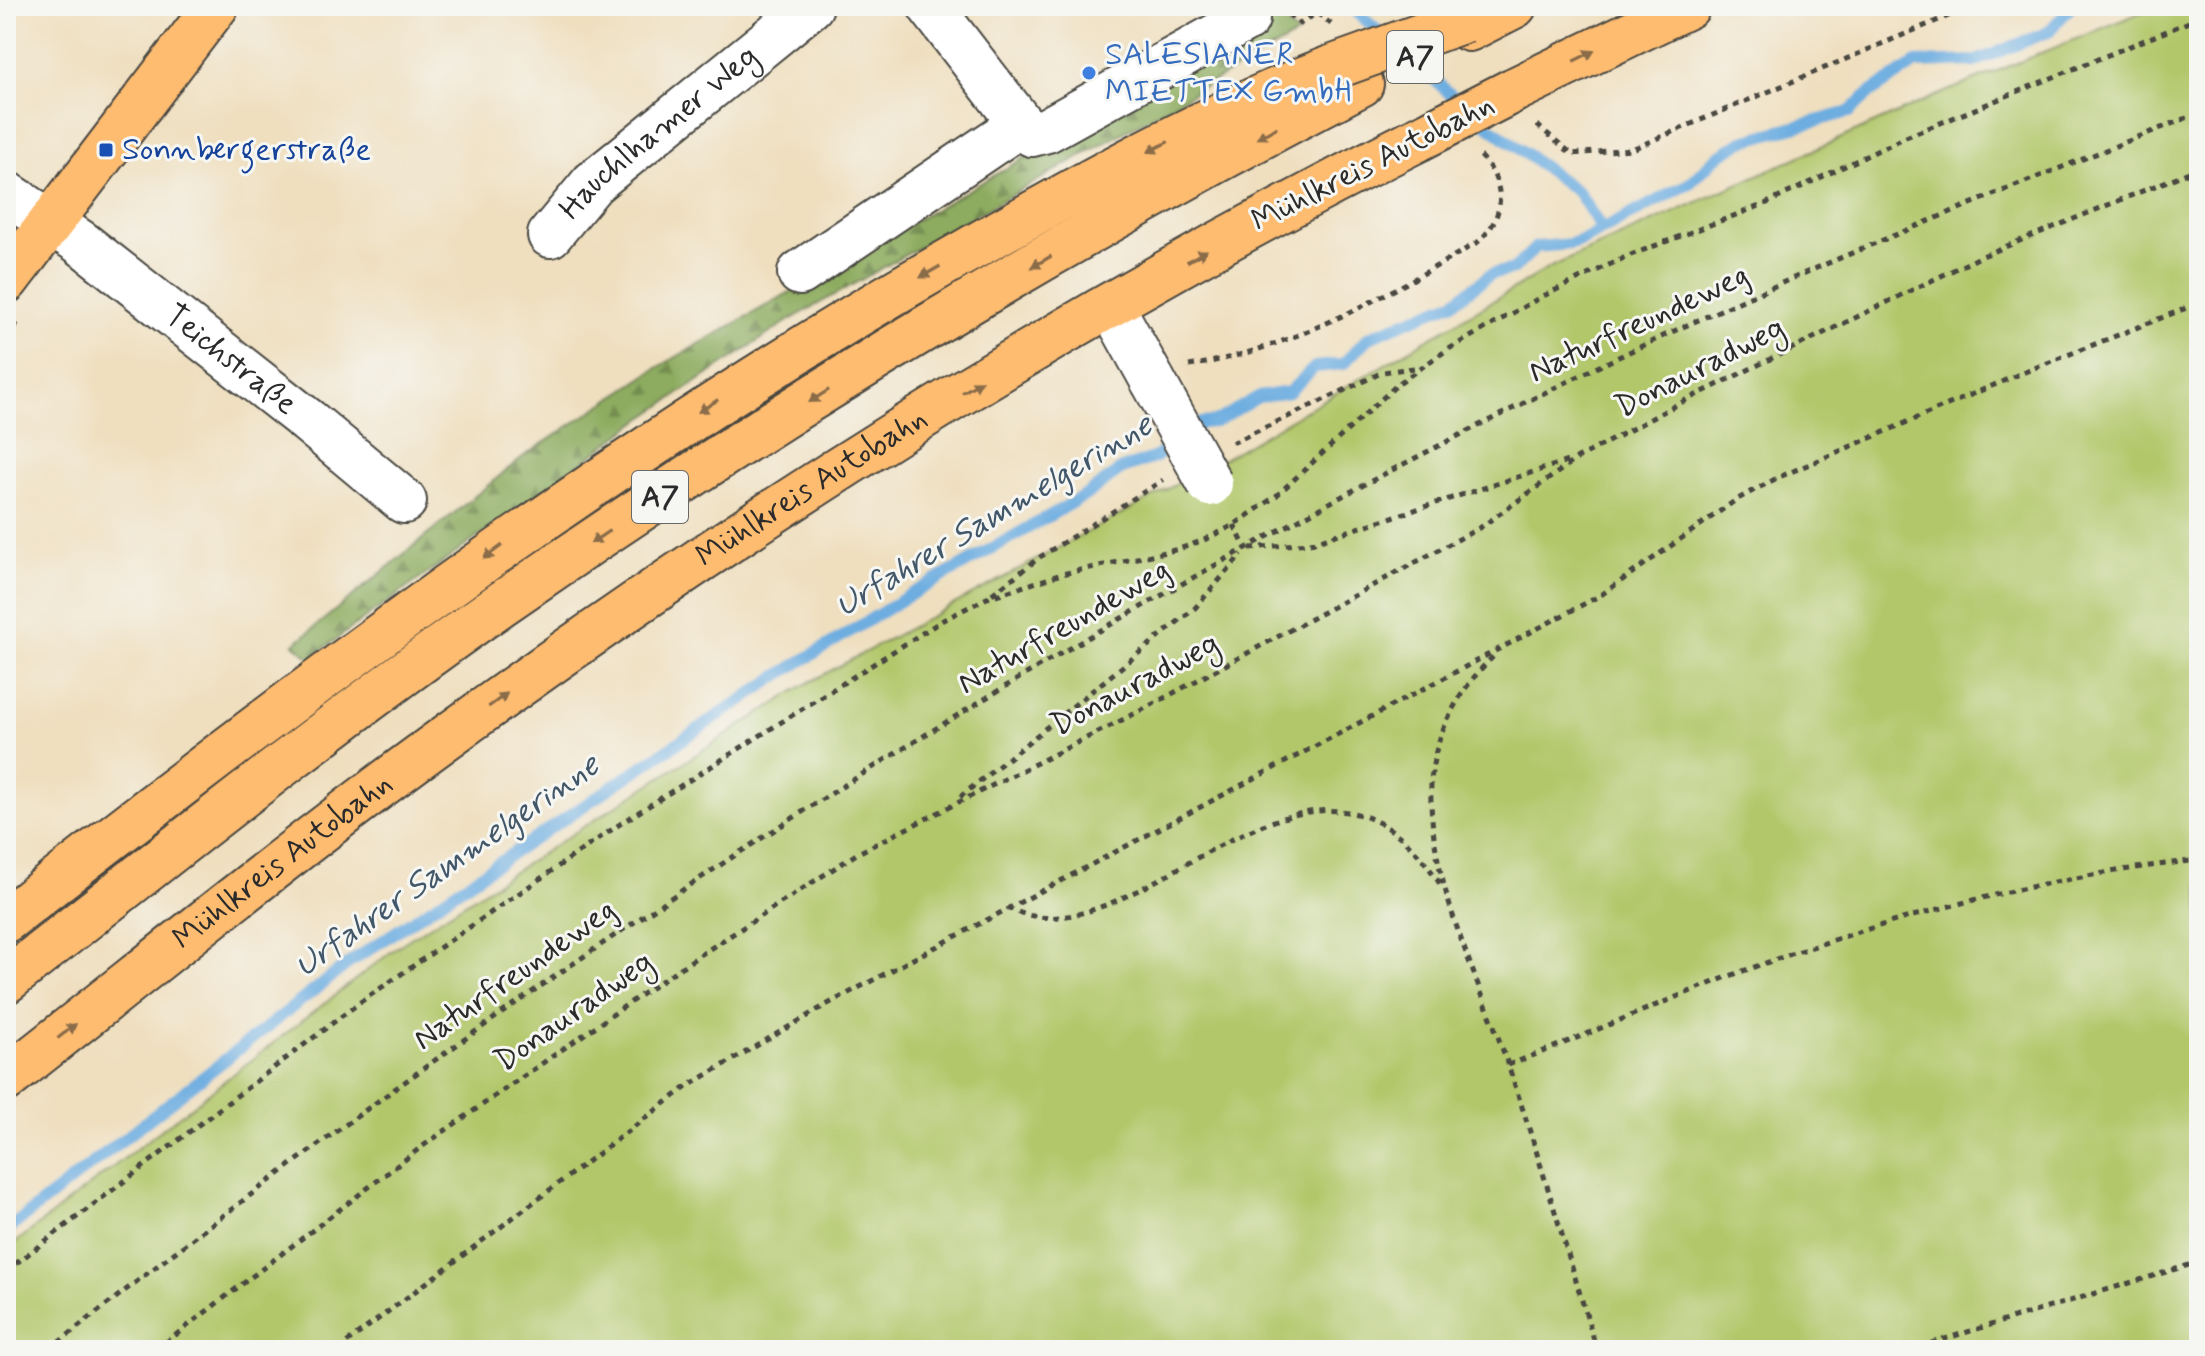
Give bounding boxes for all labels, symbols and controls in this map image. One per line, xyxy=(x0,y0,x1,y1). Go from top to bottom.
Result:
road number: A7 xyxy=(1387,31,1443,83)
place label: SALESIANER MIETTEX GmbH xyxy=(1105,34,1351,113)
street label: Hauchlhamer Weg xyxy=(550,36,768,229)
one-way arrow xyxy=(1572,49,1596,63)
marker: SALESIANER MIETTEX GmbH xyxy=(1080,64,1098,82)
street label: Mühlkreis Autobahn xyxy=(1244,84,1502,242)
one-way arrow xyxy=(1256,126,1279,140)
place label: Sonnbergerstraße xyxy=(122,129,371,174)
one-way arrow xyxy=(1147,140,1170,154)
marker: Sonnbergerstraße xyxy=(97,141,115,159)
one-way arrow xyxy=(1186,249,1208,263)
one-way arrow xyxy=(1030,255,1052,269)
street label: Naturfreundeweg xyxy=(1522,255,1756,393)
one-way arrow xyxy=(919,265,942,279)
street label: Teichstraße xyxy=(156,295,305,425)
street label: Donauradweg xyxy=(1608,307,1793,430)
one-way arrow xyxy=(961,381,983,395)
one-way arrow xyxy=(808,388,829,403)
street label: Mühlkreis Autobahn xyxy=(688,398,935,578)
one-way arrow xyxy=(697,399,719,413)
water label: Urfahrer Sammelgerinne xyxy=(827,402,1163,629)
road number: A7 xyxy=(632,471,688,523)
one-way arrow xyxy=(590,529,611,544)
one-way arrow xyxy=(482,544,503,560)
street label: Naturfreundeweg xyxy=(950,549,1178,705)
street label: Donauradweg xyxy=(1044,623,1227,749)
one-way arrow xyxy=(488,693,509,708)
water label: Urfahrer Sammelgerinne xyxy=(285,743,610,989)
street label: Mühlkreis Autobahn xyxy=(164,763,401,960)
street label: Naturfreundeweg xyxy=(405,889,625,1061)
street label: Donauradweg xyxy=(486,942,663,1084)
one-way arrow xyxy=(57,1023,77,1040)

